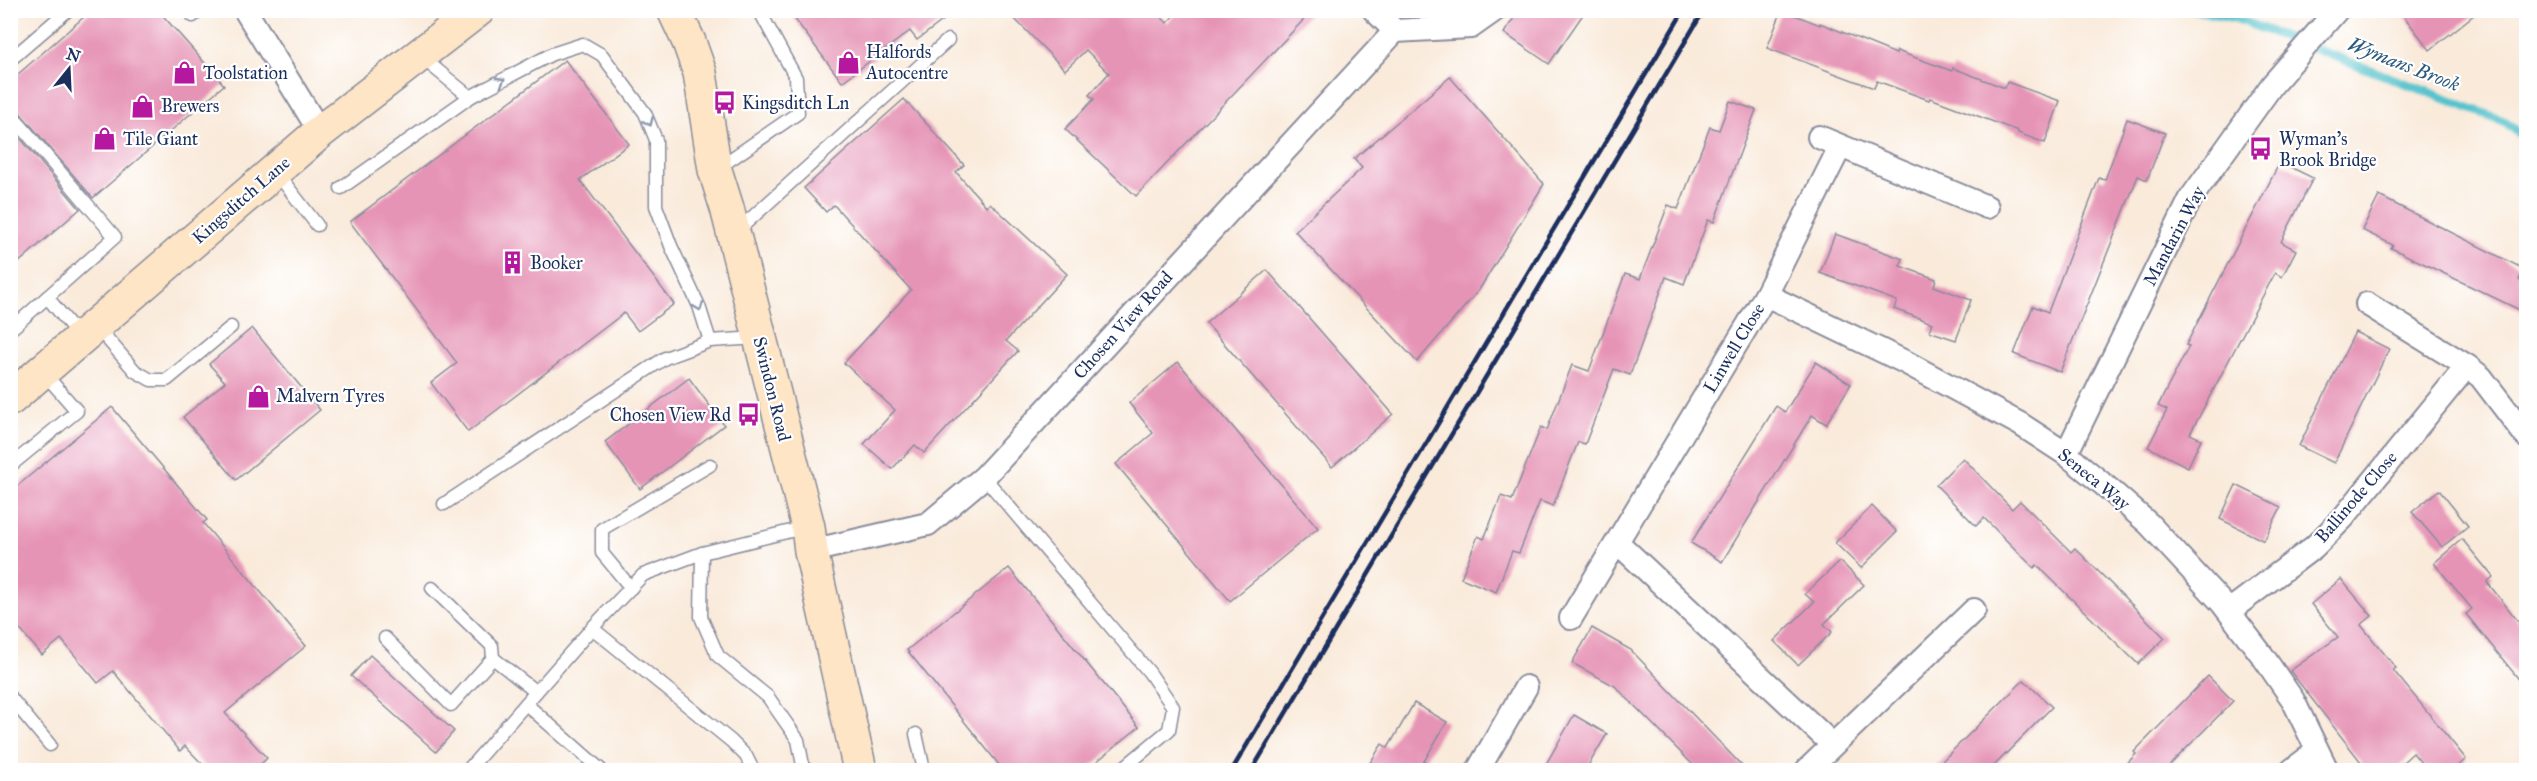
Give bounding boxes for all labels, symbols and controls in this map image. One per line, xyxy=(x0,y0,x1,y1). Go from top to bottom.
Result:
water label: Wymans Brook xyxy=(2345,32,2463,96)
north arrow xyxy=(39,39,99,99)
place label: Halfords Autocentre xyxy=(865,41,948,84)
text: N xyxy=(64,44,83,66)
shop icon: Halfords Autocentre xyxy=(835,49,861,75)
shop icon: Toolstation xyxy=(172,60,198,86)
place label: Toolstation xyxy=(203,62,288,84)
one-way arrow xyxy=(495,77,505,88)
bus stop icon: Kingsditch Ln xyxy=(711,90,737,116)
place label: Kingsditch Ln xyxy=(742,92,849,115)
shop icon: Brewers xyxy=(130,93,156,119)
place label: Brewers xyxy=(161,95,219,117)
one-way arrow xyxy=(642,116,654,127)
shop icon: Tile Giant xyxy=(92,126,118,152)
place label: Tile Giant xyxy=(123,128,199,150)
place label: Wyman's Brook Bridge xyxy=(2279,128,2376,172)
bus stop icon: Wyman's Brook Bridge xyxy=(2248,136,2274,162)
street label: Kingsditch Lane xyxy=(188,152,295,249)
street label: Mandarin Way xyxy=(2138,182,2210,290)
building icon: Booker xyxy=(499,250,525,276)
place label: Booker xyxy=(530,252,583,274)
street label: Chosen View Road xyxy=(1069,266,1177,384)
street label: Linwell Close xyxy=(1699,299,1769,397)
one-way arrow xyxy=(691,301,704,312)
street label: Swindon Road xyxy=(748,334,796,444)
shop icon: Malvern Tyres xyxy=(245,383,271,409)
place label: Malvern Tyres xyxy=(276,385,385,407)
bus stop icon: Chosen View Rd xyxy=(736,402,762,428)
place label: Chosen View Rd xyxy=(610,404,731,426)
street label: Seneca Way xyxy=(2054,443,2135,515)
street label: Ballinode Close xyxy=(2310,447,2402,547)

